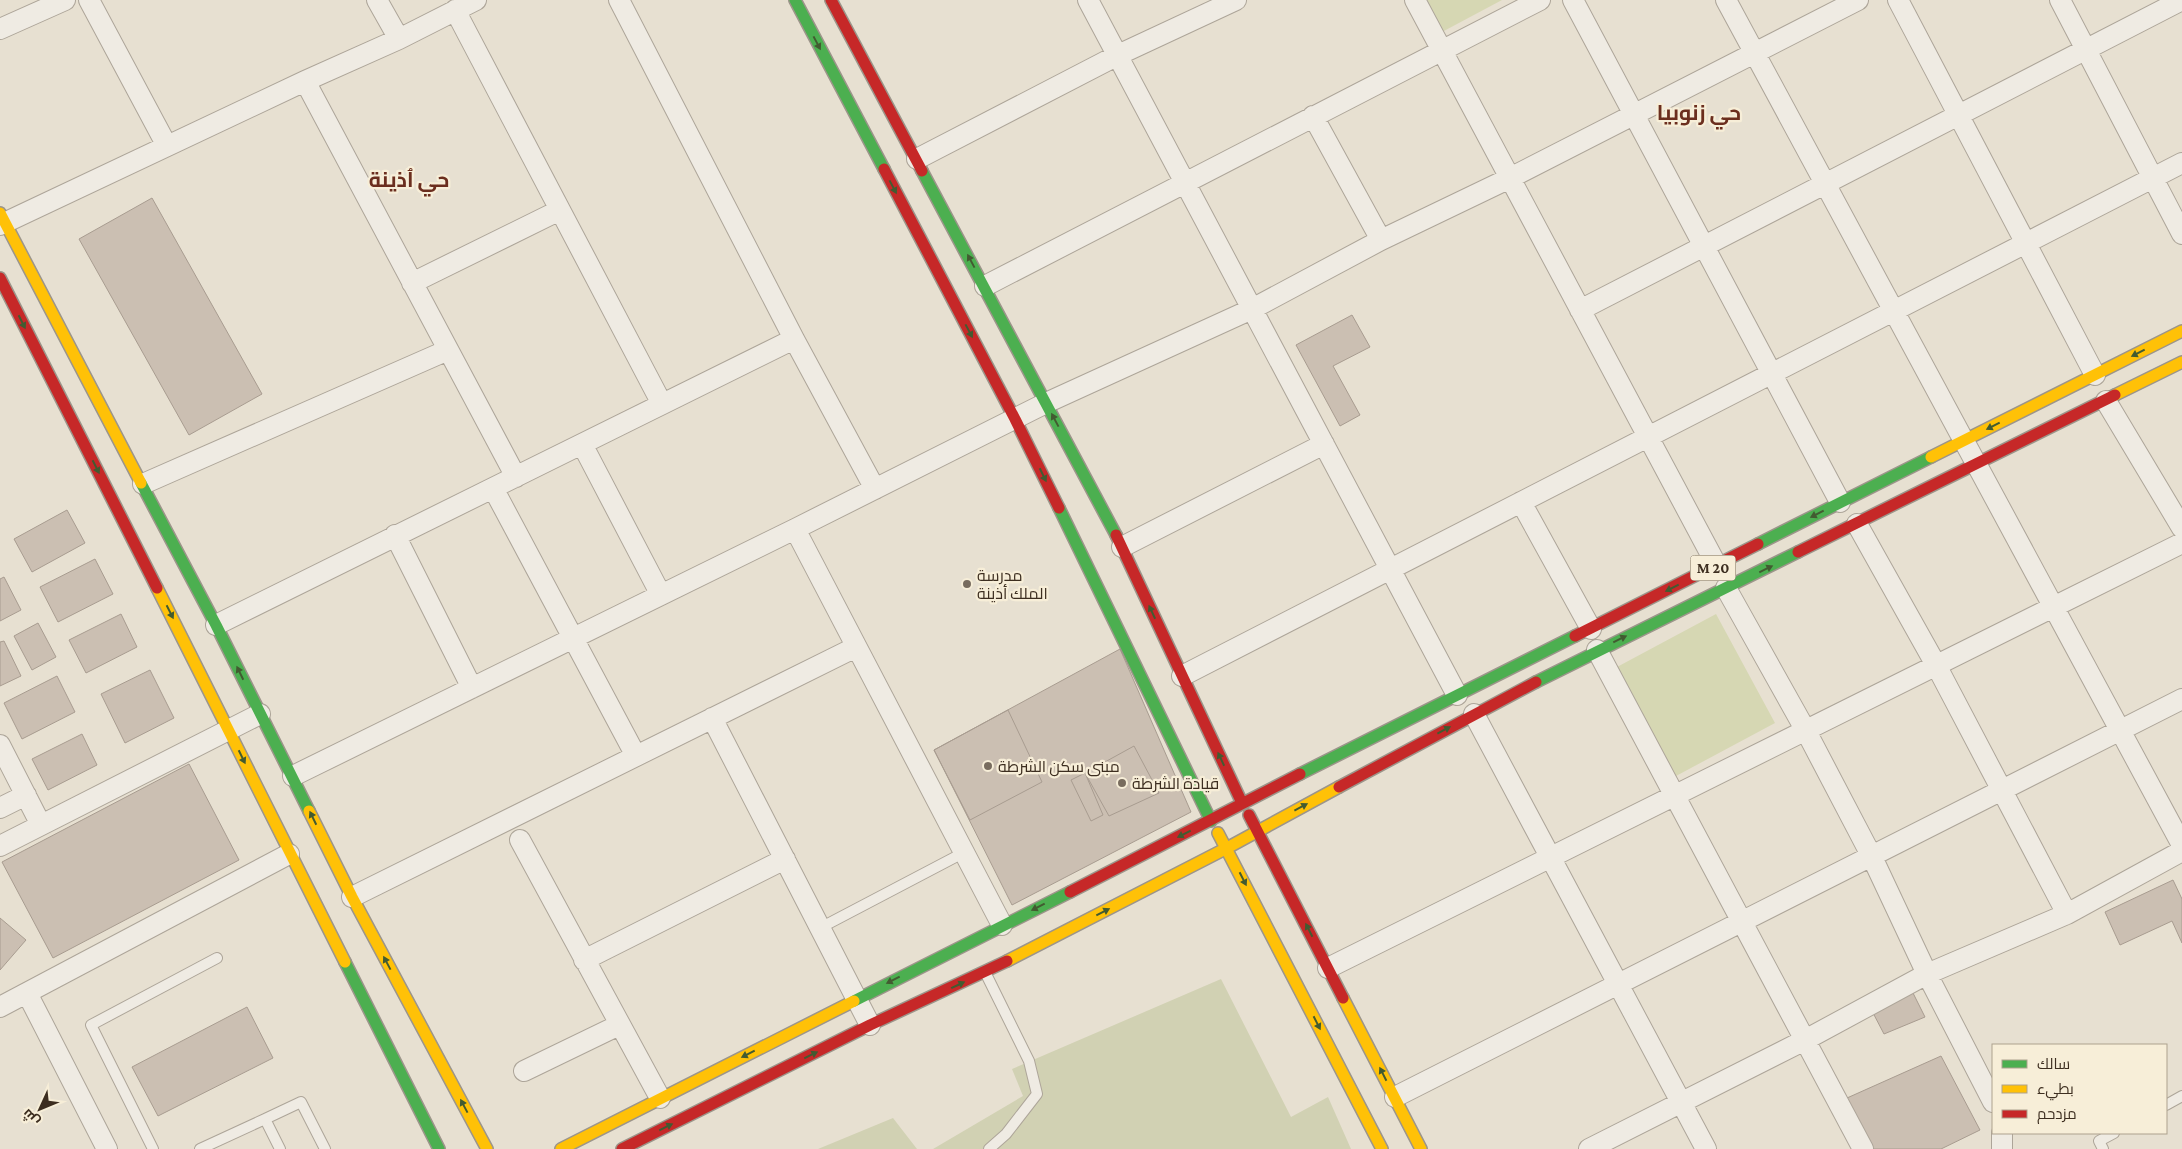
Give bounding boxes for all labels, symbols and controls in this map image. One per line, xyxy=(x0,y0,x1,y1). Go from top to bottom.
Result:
one-way arrow xyxy=(813,36,822,50)
district label: حي زنوبيا xyxy=(1657,101,1741,130)
district label: حي اُذينة xyxy=(369,168,449,197)
one-way arrow xyxy=(889,180,897,194)
one-way arrow xyxy=(967,253,975,268)
one-way arrow xyxy=(18,315,26,329)
one-way arrow xyxy=(965,323,973,338)
one-way arrow xyxy=(2131,349,2146,357)
one-way arrow xyxy=(1051,413,1059,427)
one-way arrow xyxy=(1986,422,2001,430)
one-way arrow xyxy=(92,459,100,474)
one-way arrow xyxy=(1038,468,1047,483)
one-way arrow xyxy=(1809,510,1824,518)
road number: M 20 xyxy=(1690,556,1736,580)
one-way arrow xyxy=(1759,565,1773,573)
place label: مدرسة الملك أذينة xyxy=(977,567,1048,603)
marker: مدرسة الملك أذينة xyxy=(961,578,973,590)
one-way arrow xyxy=(1665,584,1679,592)
one-way arrow xyxy=(166,604,174,619)
one-way arrow xyxy=(1148,605,1156,619)
one-way arrow xyxy=(1612,635,1627,644)
one-way arrow xyxy=(236,666,244,680)
one-way arrow xyxy=(1437,726,1451,734)
one-way arrow xyxy=(239,750,247,764)
one-way arrow xyxy=(1217,752,1225,766)
place label: مبنى سكن الشرطة xyxy=(998,758,1120,777)
marker: مبنى سكن الشرطة xyxy=(982,760,994,772)
place label: قيادة الشرطة xyxy=(1132,775,1219,793)
marker: قيادة الشرطة xyxy=(1116,777,1128,789)
one-way arrow xyxy=(1294,803,1308,812)
one-way arrow xyxy=(309,811,317,825)
one-way arrow xyxy=(1177,831,1191,839)
one-way arrow xyxy=(1239,872,1247,886)
one-way arrow xyxy=(1031,903,1045,911)
one-way arrow xyxy=(1096,908,1110,916)
one-way arrow xyxy=(1305,923,1313,937)
one-way arrow xyxy=(383,956,391,970)
one-way arrow xyxy=(886,976,900,984)
one-way arrow xyxy=(951,980,965,988)
one-way arrow xyxy=(1313,1016,1321,1031)
legend xyxy=(1992,1044,2167,1134)
one-way arrow xyxy=(741,1050,755,1058)
one-way arrow xyxy=(804,1051,818,1059)
text: سالك xyxy=(2037,1056,2070,1072)
one-way arrow xyxy=(1379,1067,1387,1082)
text: بطيء xyxy=(2037,1081,2074,1101)
north arrow xyxy=(15,1084,65,1134)
one-way arrow xyxy=(459,1099,468,1113)
text: ش xyxy=(19,1105,43,1130)
text: مزدحم xyxy=(2037,1106,2077,1124)
one-way arrow xyxy=(659,1123,673,1131)

